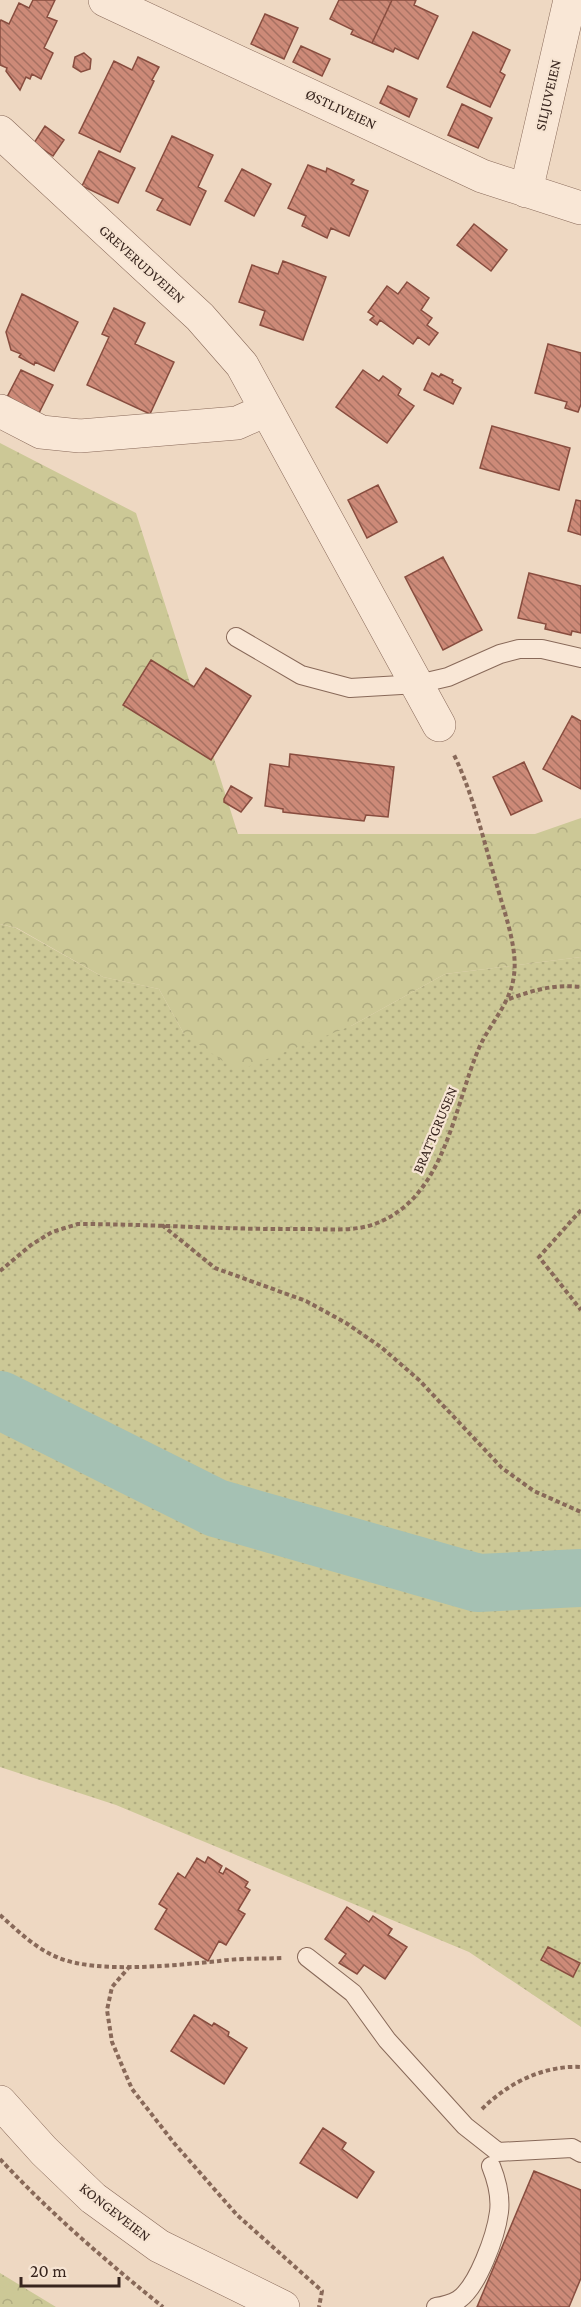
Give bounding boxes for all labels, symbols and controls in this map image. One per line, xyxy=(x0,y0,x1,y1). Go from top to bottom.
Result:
street label: SILJUVEIEN xyxy=(532,58,565,132)
street label: ØSTLIVEIEN xyxy=(303,86,379,132)
street label: GREVERUDVEIEN xyxy=(96,221,188,307)
street label: BRATTGRUSEN xyxy=(410,1084,461,1176)
street label: KONGEVEIEN xyxy=(77,2180,154,2245)
scale bar xyxy=(21,2250,118,2288)
text: 20 m xyxy=(30,2261,67,2281)

